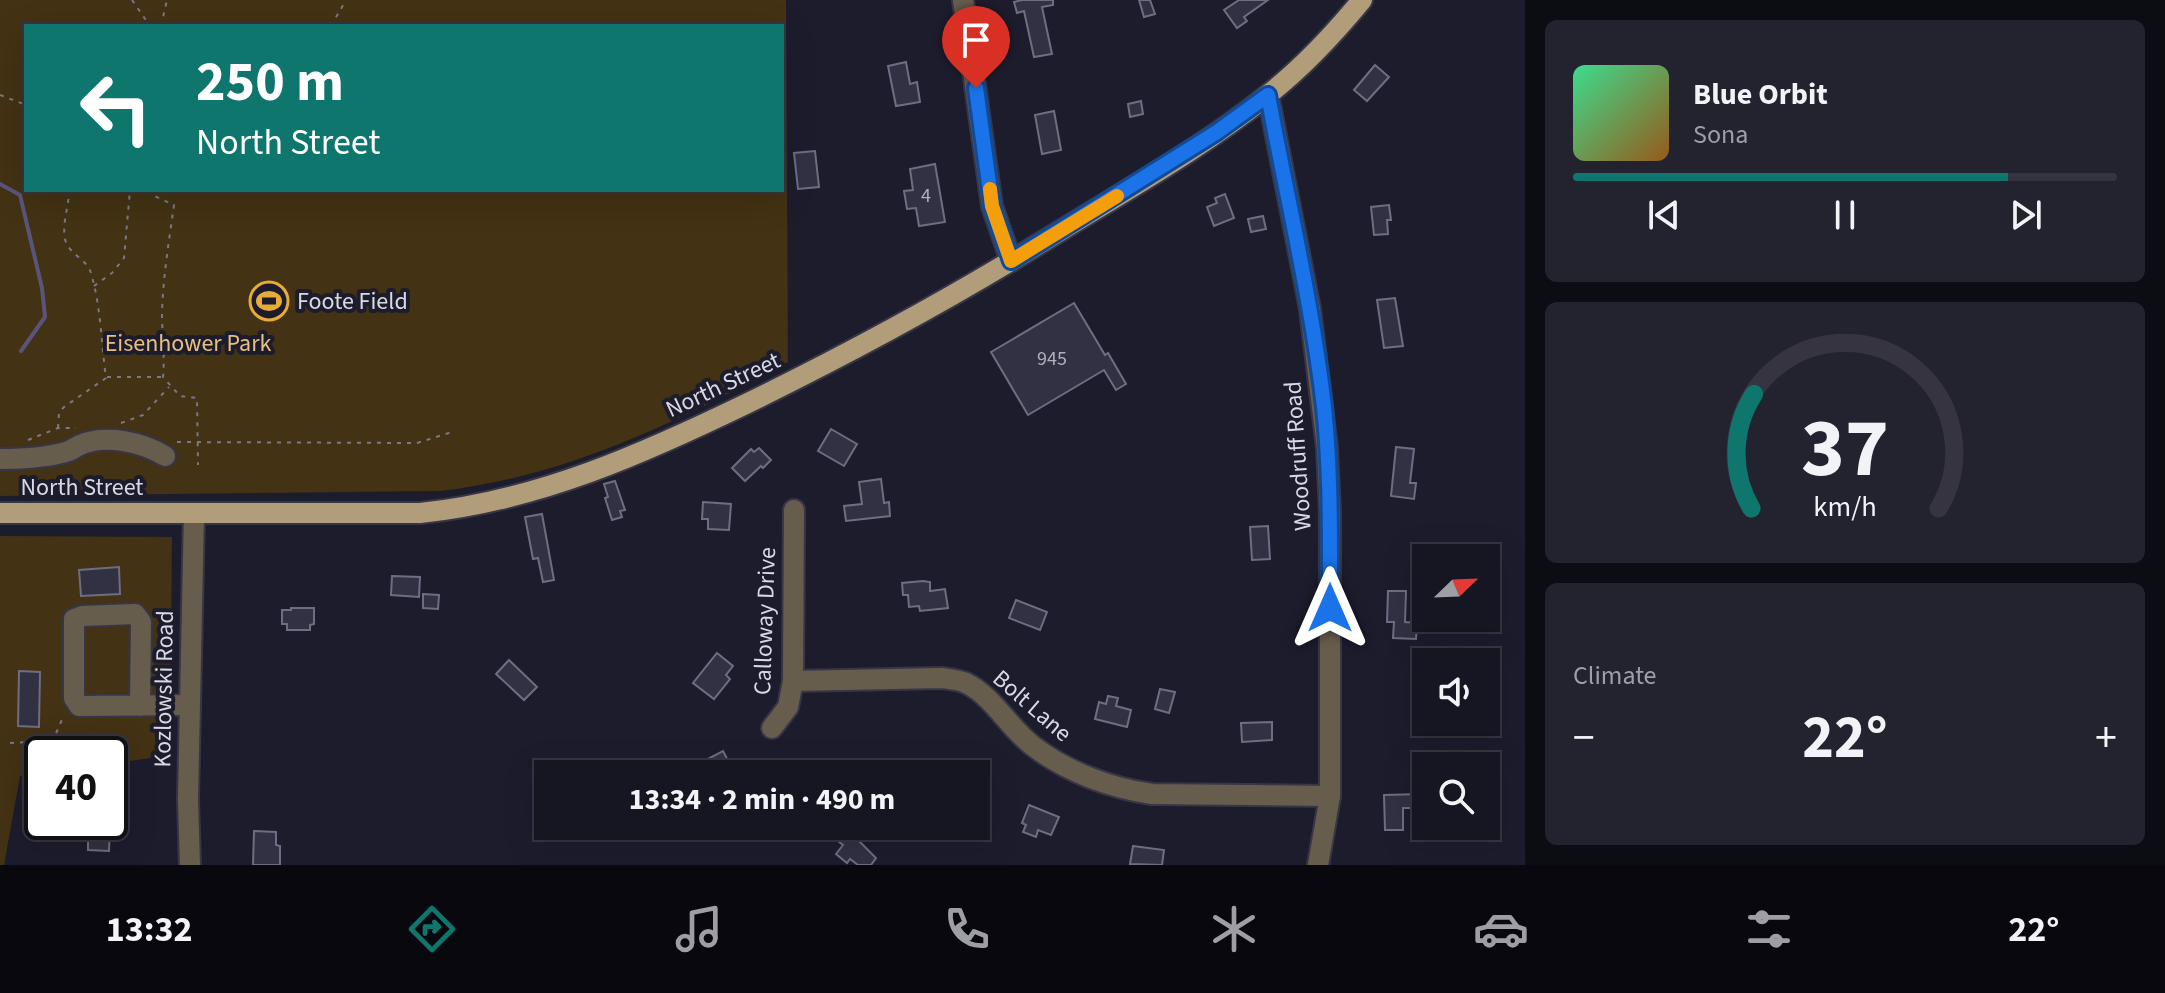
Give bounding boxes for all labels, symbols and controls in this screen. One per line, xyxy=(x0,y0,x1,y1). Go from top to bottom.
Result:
pin xyxy=(942,6,1010,88)
icon: arrive xyxy=(954,18,998,62)
text: 250 m xyxy=(196,43,344,122)
icon: left xyxy=(64,56,168,160)
text: Blue Orbit xyxy=(1693,73,1828,116)
text: Sona xyxy=(1693,116,1748,153)
text: North Street xyxy=(196,117,380,168)
house number: 4 xyxy=(921,182,931,210)
icon: previous xyxy=(1642,193,1686,237)
icon: pause xyxy=(1823,193,1867,237)
icon: next xyxy=(2004,193,2048,237)
sports icon: Foote Field xyxy=(248,280,290,322)
place label: Foote Field xyxy=(297,284,408,319)
park label: Eisenhower Park xyxy=(105,326,271,361)
street label: North Street xyxy=(660,343,786,427)
house number: 945 xyxy=(1037,345,1067,373)
street label: Woodruff Road xyxy=(1275,380,1321,532)
text: 37 xyxy=(1801,389,1889,507)
street label: North Street xyxy=(21,470,143,505)
text: km/h xyxy=(1813,487,1877,527)
north arrow xyxy=(1412,544,1500,632)
map controls xyxy=(1412,544,1500,840)
street label: Calloway Drive xyxy=(745,546,785,696)
position arrow xyxy=(1288,566,1372,650)
street label: Kozlowski Road xyxy=(145,610,183,768)
button: sound xyxy=(1412,648,1500,736)
text: Climate xyxy=(1573,657,1657,694)
street label: Bolt Lane xyxy=(985,662,1079,750)
text: 22° xyxy=(1802,696,1888,781)
text: − xyxy=(1573,707,1595,770)
text: + xyxy=(2095,707,2117,770)
speed limit sign: 40 xyxy=(24,736,128,840)
button: search xyxy=(1412,752,1500,840)
text: 13:34 · 2 min · 490 m xyxy=(629,778,895,821)
icon: directions xyxy=(404,901,460,957)
icon: music xyxy=(671,901,727,957)
icon: phone xyxy=(939,901,995,957)
icon: climate xyxy=(1206,901,1262,957)
icon: car xyxy=(1473,901,1529,957)
icon: filters xyxy=(1741,901,1797,957)
text: 13:32 xyxy=(106,904,193,955)
text: 22° xyxy=(2008,904,2059,955)

